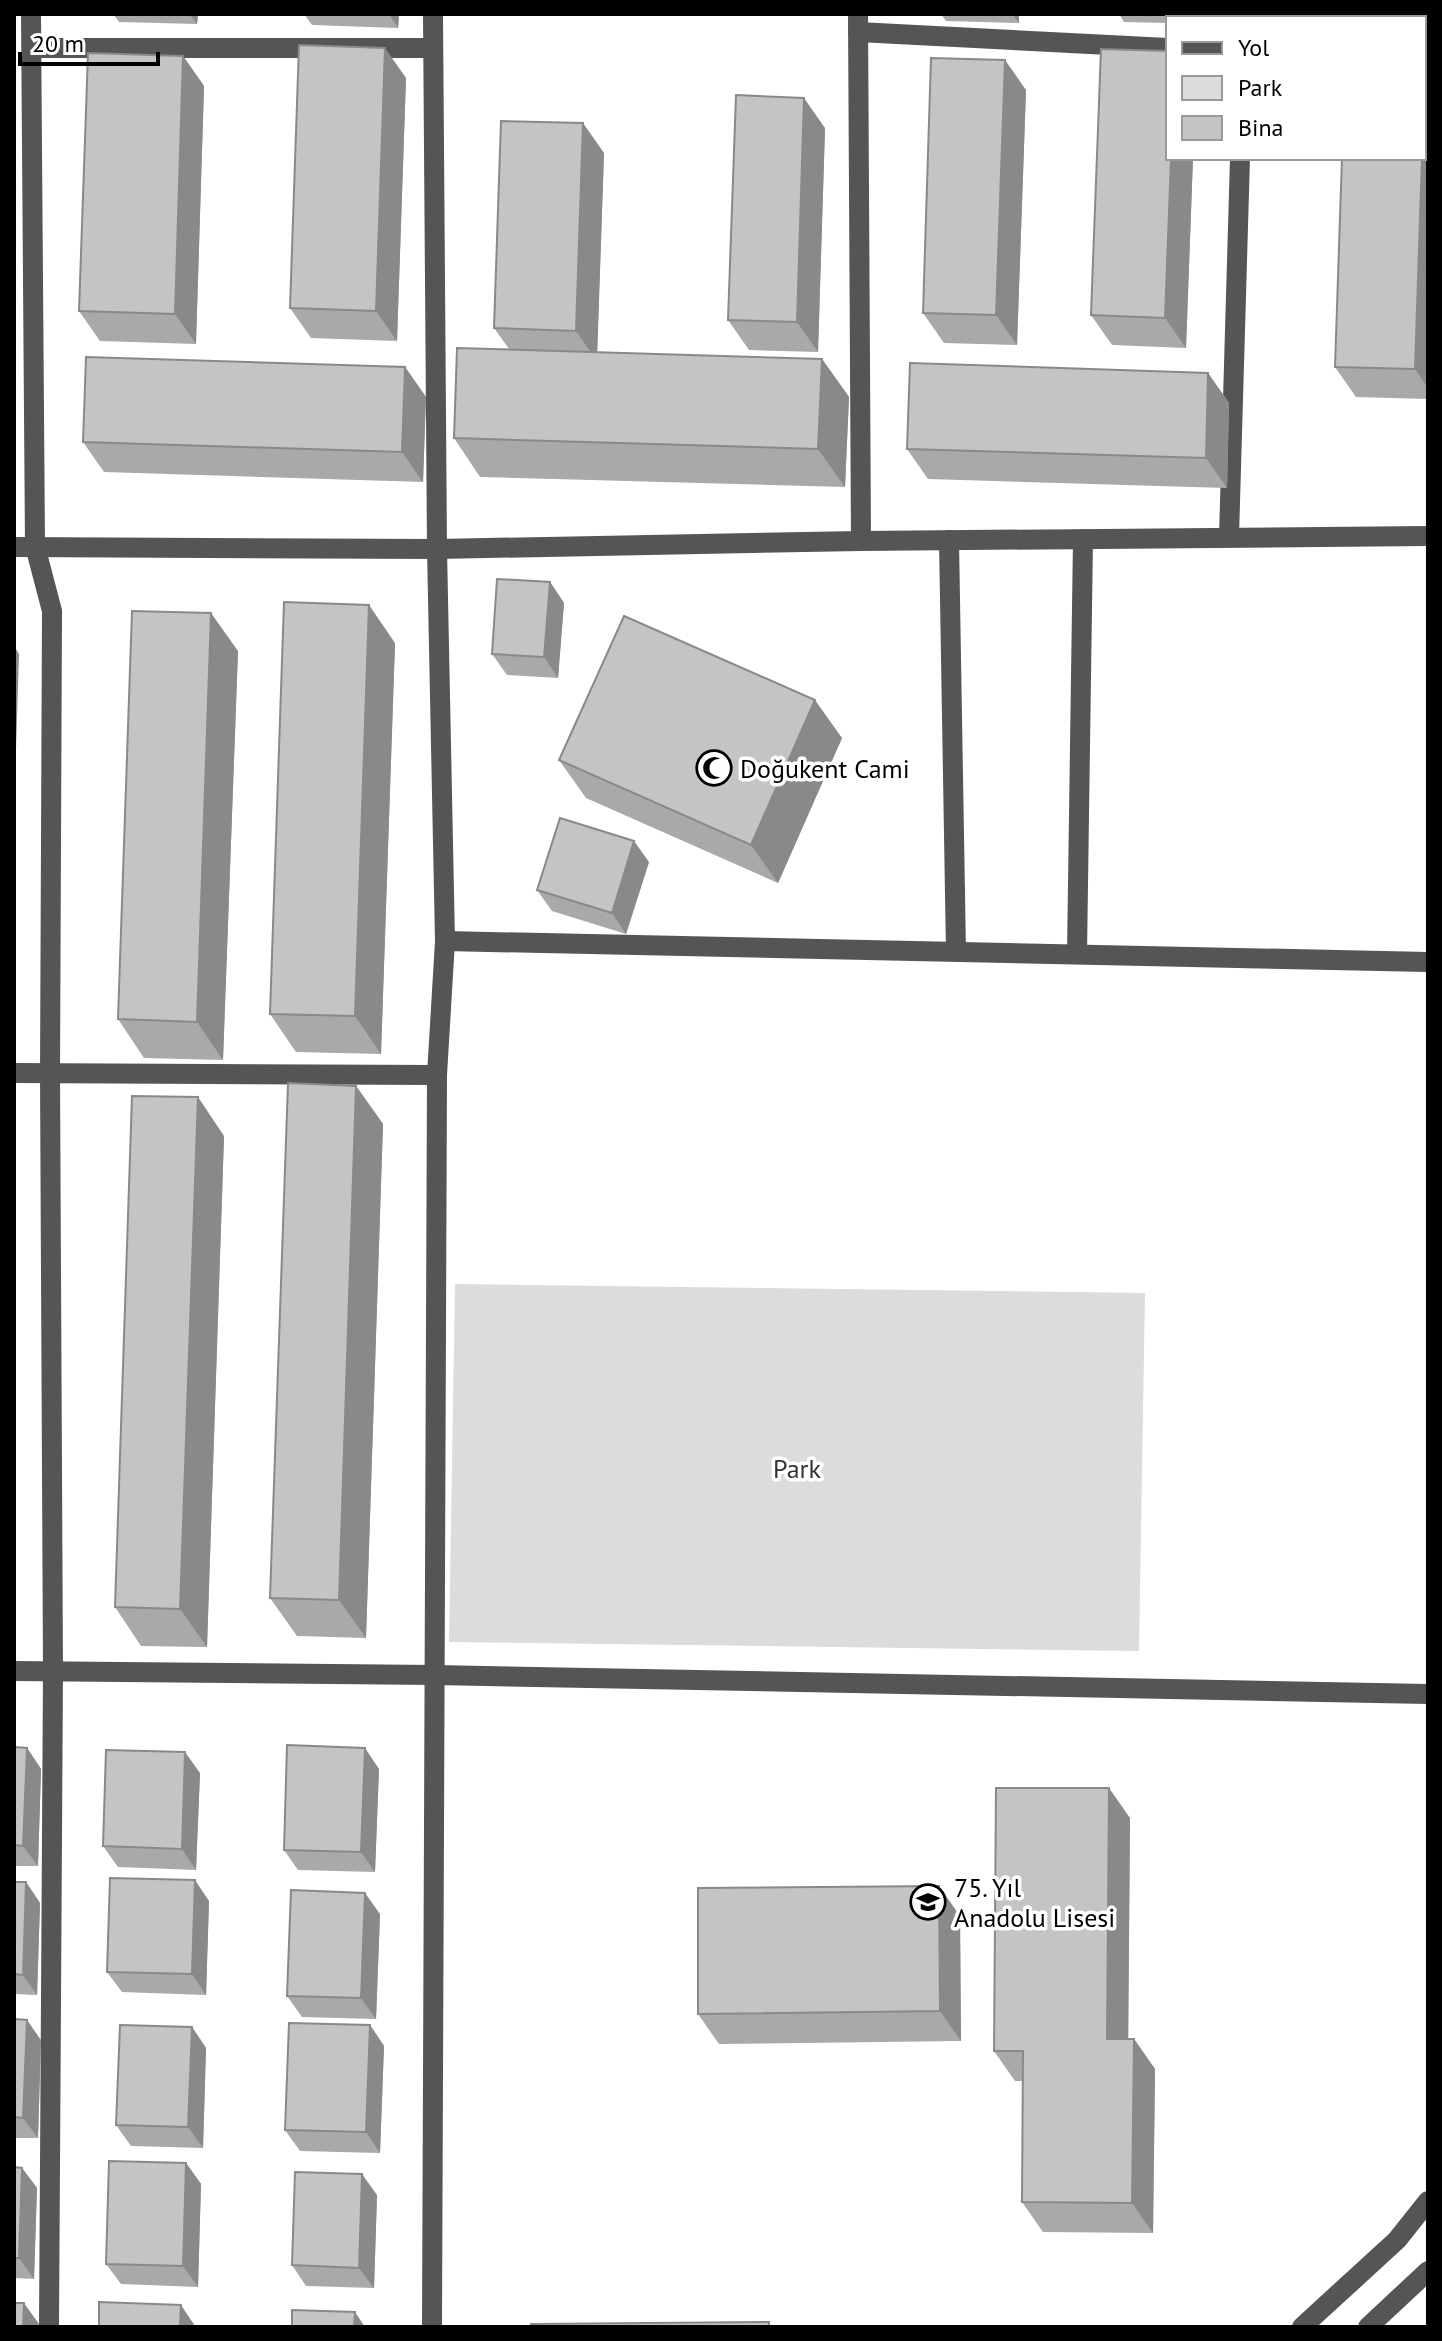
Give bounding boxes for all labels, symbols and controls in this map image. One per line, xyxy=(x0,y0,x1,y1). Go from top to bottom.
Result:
scale bar xyxy=(20,16,158,66)
legend xyxy=(1166,16,1426,160)
text: 20 m xyxy=(32,28,84,59)
text: Yol xyxy=(1238,32,1269,63)
text: Park xyxy=(1238,72,1283,103)
text: Bina xyxy=(1238,112,1283,143)
mosque icon: Doğukent Cami xyxy=(695,749,733,787)
place label: Doğukent Cami xyxy=(740,752,910,785)
park label: Park xyxy=(773,1452,821,1485)
place label: 75. Yıl Anadolu Lisesi xyxy=(954,1871,1115,1934)
school or university icon: 75. Yıl Anadolu Lisesi xyxy=(909,1883,947,1921)

